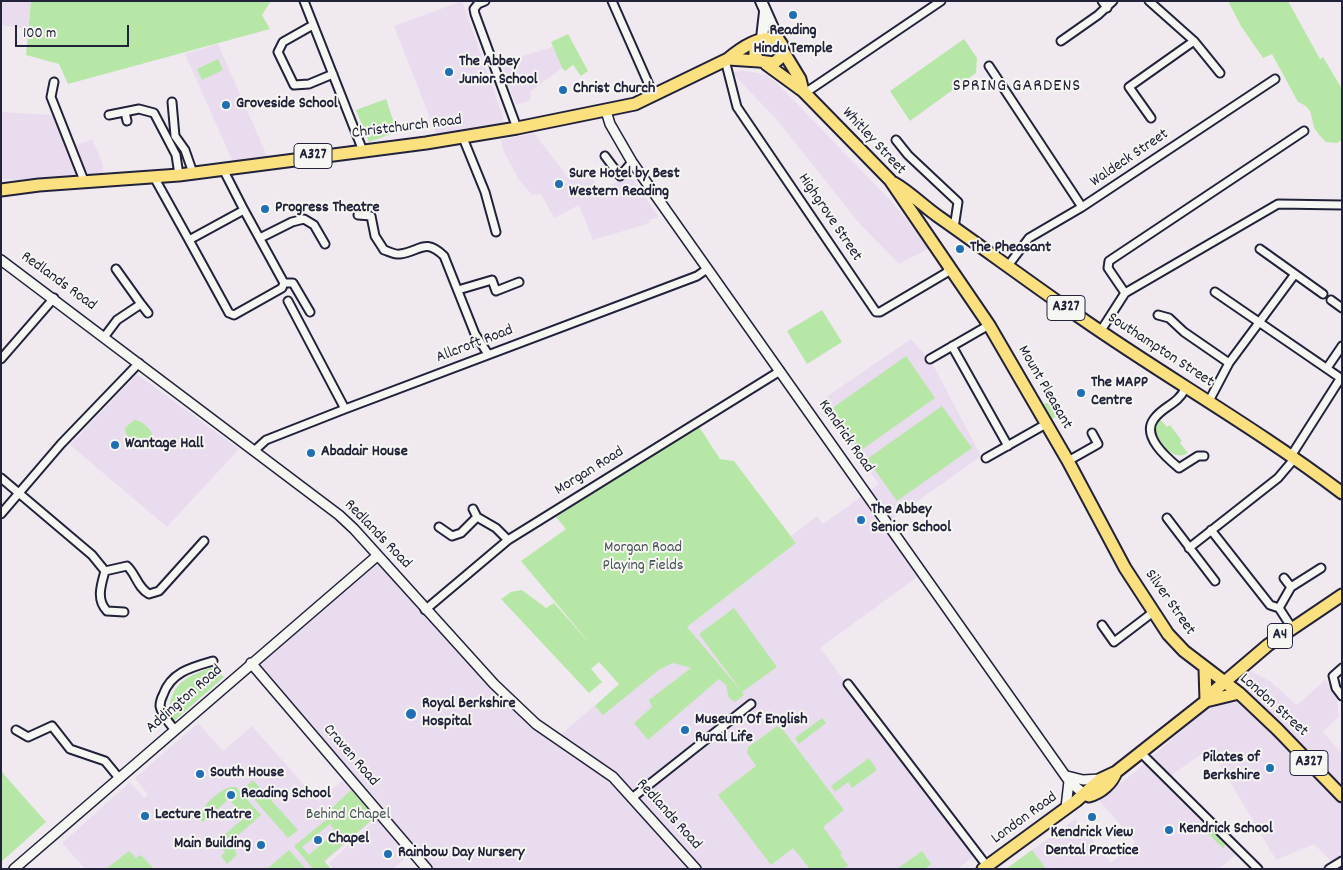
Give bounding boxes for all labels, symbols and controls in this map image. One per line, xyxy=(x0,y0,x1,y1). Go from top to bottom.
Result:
marker: Reading Hindu Temple xyxy=(787,9,799,21)
scale bar xyxy=(18,15,131,47)
place label: Reading Hindu Temple xyxy=(753,22,833,60)
text: 100 m xyxy=(23,23,56,45)
place label: The Abbey Junior School xyxy=(459,53,538,91)
marker: The Abbey Junior School xyxy=(443,66,455,78)
district label: SPRING GARDENS xyxy=(951,77,1083,99)
place label: Christ Church xyxy=(573,80,655,100)
marker: Christ Church xyxy=(557,84,569,96)
place label: Groveside School xyxy=(236,95,338,115)
marker: Groveside School xyxy=(220,99,232,111)
street label: Whitley Street xyxy=(837,104,909,180)
street label: Christchurch Road xyxy=(351,112,463,144)
street label: Waldeck Street xyxy=(1087,126,1173,192)
road number: A327 xyxy=(294,144,332,168)
place label: Sure Hotel by Best Western Reading xyxy=(569,165,680,203)
street label: Highgrove Street xyxy=(793,170,865,266)
marker: Sure Hotel by Best Western Reading xyxy=(553,178,565,190)
place label: Progress Theatre xyxy=(275,199,380,219)
marker: Progress Theatre xyxy=(259,203,271,215)
place label: The Pheasant xyxy=(970,239,1051,259)
marker: The Pheasant xyxy=(954,243,966,255)
street label: Redlands Road xyxy=(16,248,100,316)
road number: A327 xyxy=(1047,296,1085,320)
street label: Southampton Street xyxy=(1103,309,1217,393)
street label: Allcroft Road xyxy=(434,322,516,368)
street label: Mount Pleasant xyxy=(1012,343,1076,433)
place label: The MAPP Centre xyxy=(1091,374,1148,412)
marker: The MAPP Centre xyxy=(1075,387,1087,399)
street label: Kendrick Road xyxy=(813,397,877,477)
place label: Wantage Hall xyxy=(125,435,204,455)
marker: Wantage Hall xyxy=(109,439,121,451)
place label: Abadair House xyxy=(321,443,408,463)
street label: Morgan Road xyxy=(552,443,628,501)
marker: Abadair House xyxy=(305,447,317,459)
street label: Redlands Road xyxy=(339,496,415,574)
place label: The Abbey Senior School xyxy=(871,501,951,539)
marker: The Abbey Senior School xyxy=(855,514,867,526)
park label: Morgan Road Playing Fields xyxy=(602,539,684,577)
street label: Silver Street xyxy=(1139,566,1199,640)
road number: A4 xyxy=(1268,624,1292,648)
street label: Addington Road xyxy=(143,662,227,738)
street label: London Street xyxy=(1235,670,1311,742)
place label: Royal Berkshire Hospital xyxy=(422,695,515,733)
marker: Royal Berkshire Hospital xyxy=(404,707,418,721)
place label: Museum Of English Rural Life xyxy=(695,711,808,749)
street label: Craven Road xyxy=(318,721,382,791)
marker: Museum Of English Rural Life xyxy=(679,724,691,736)
place label: Pilates of Berkshire xyxy=(1202,749,1260,787)
road number: A327 xyxy=(1290,750,1328,776)
marker: Pilates of Berkshire xyxy=(1264,762,1276,774)
place label: South House xyxy=(210,764,284,784)
marker: South House xyxy=(194,768,206,780)
street label: Redlands Road xyxy=(631,776,705,854)
place label: Reading School xyxy=(241,785,331,805)
marker: Reading School xyxy=(225,789,237,801)
street label: London Road xyxy=(988,789,1062,849)
place label: Lecture Theatre xyxy=(155,806,252,826)
park label: Behind Chapel xyxy=(306,806,390,826)
marker: Lecture Theatre xyxy=(139,810,151,822)
marker: Kendrick View Dental Practice xyxy=(1086,811,1098,823)
place label: Kendrick School xyxy=(1179,820,1273,840)
place label: Kendrick View Dental Practice xyxy=(1045,824,1139,862)
marker: Kendrick School xyxy=(1163,824,1175,836)
place label: Chapel xyxy=(328,830,369,850)
marker: Chapel xyxy=(312,834,324,846)
place label: Main Building xyxy=(174,835,251,855)
marker: Main Building xyxy=(255,839,267,851)
place label: Rainbow Day Nursery xyxy=(398,844,524,864)
marker: Rainbow Day Nursery xyxy=(382,848,394,860)

